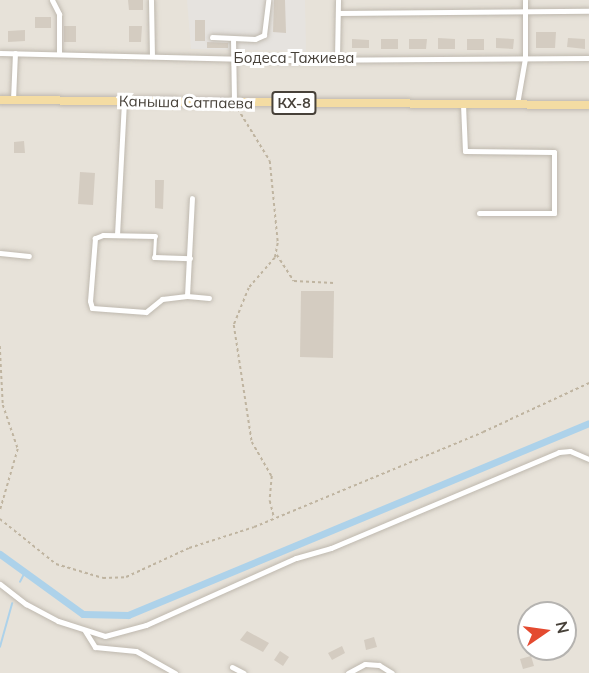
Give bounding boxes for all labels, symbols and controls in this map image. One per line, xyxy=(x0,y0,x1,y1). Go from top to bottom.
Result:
street label: Бодеса Тажиева xyxy=(234,49,354,67)
street label: Каныша Сатпаева xyxy=(119,92,253,112)
road number: КХ-8 xyxy=(270,92,318,114)
north arrow xyxy=(517,601,577,661)
text: N xyxy=(551,619,574,636)

